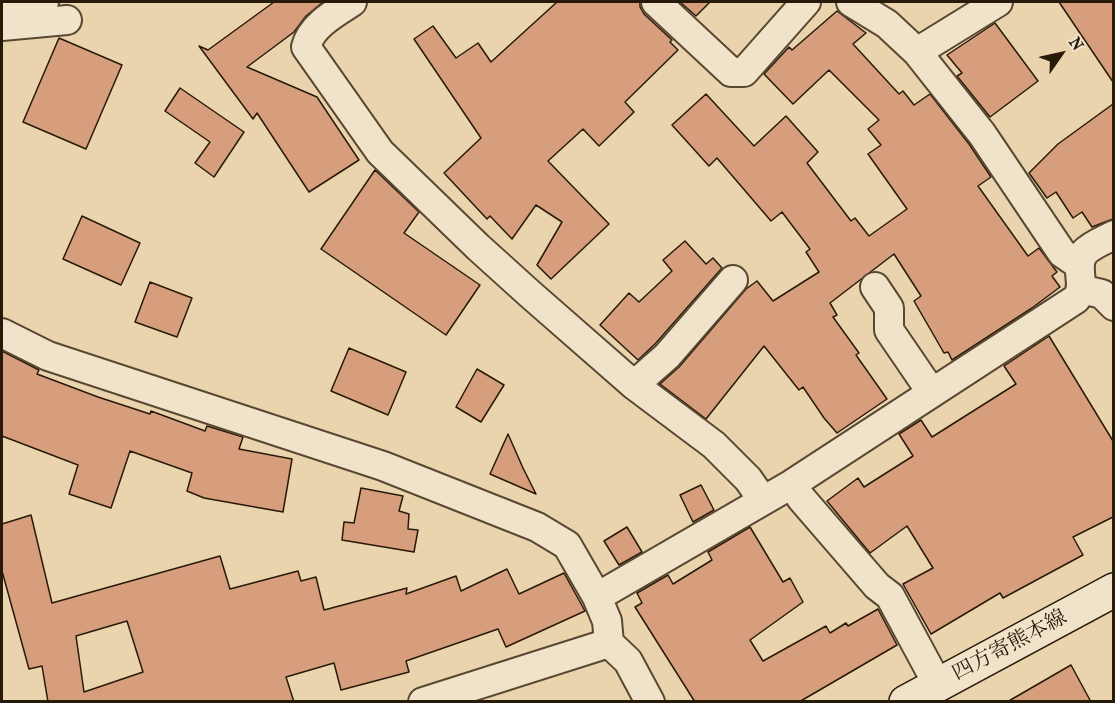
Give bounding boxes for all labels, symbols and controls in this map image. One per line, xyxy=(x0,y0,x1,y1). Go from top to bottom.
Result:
north arrow xyxy=(1031,24,1091,84)
text: N xyxy=(1065,33,1088,54)
street label: 四方寄熊本線 xyxy=(948,605,1072,687)

